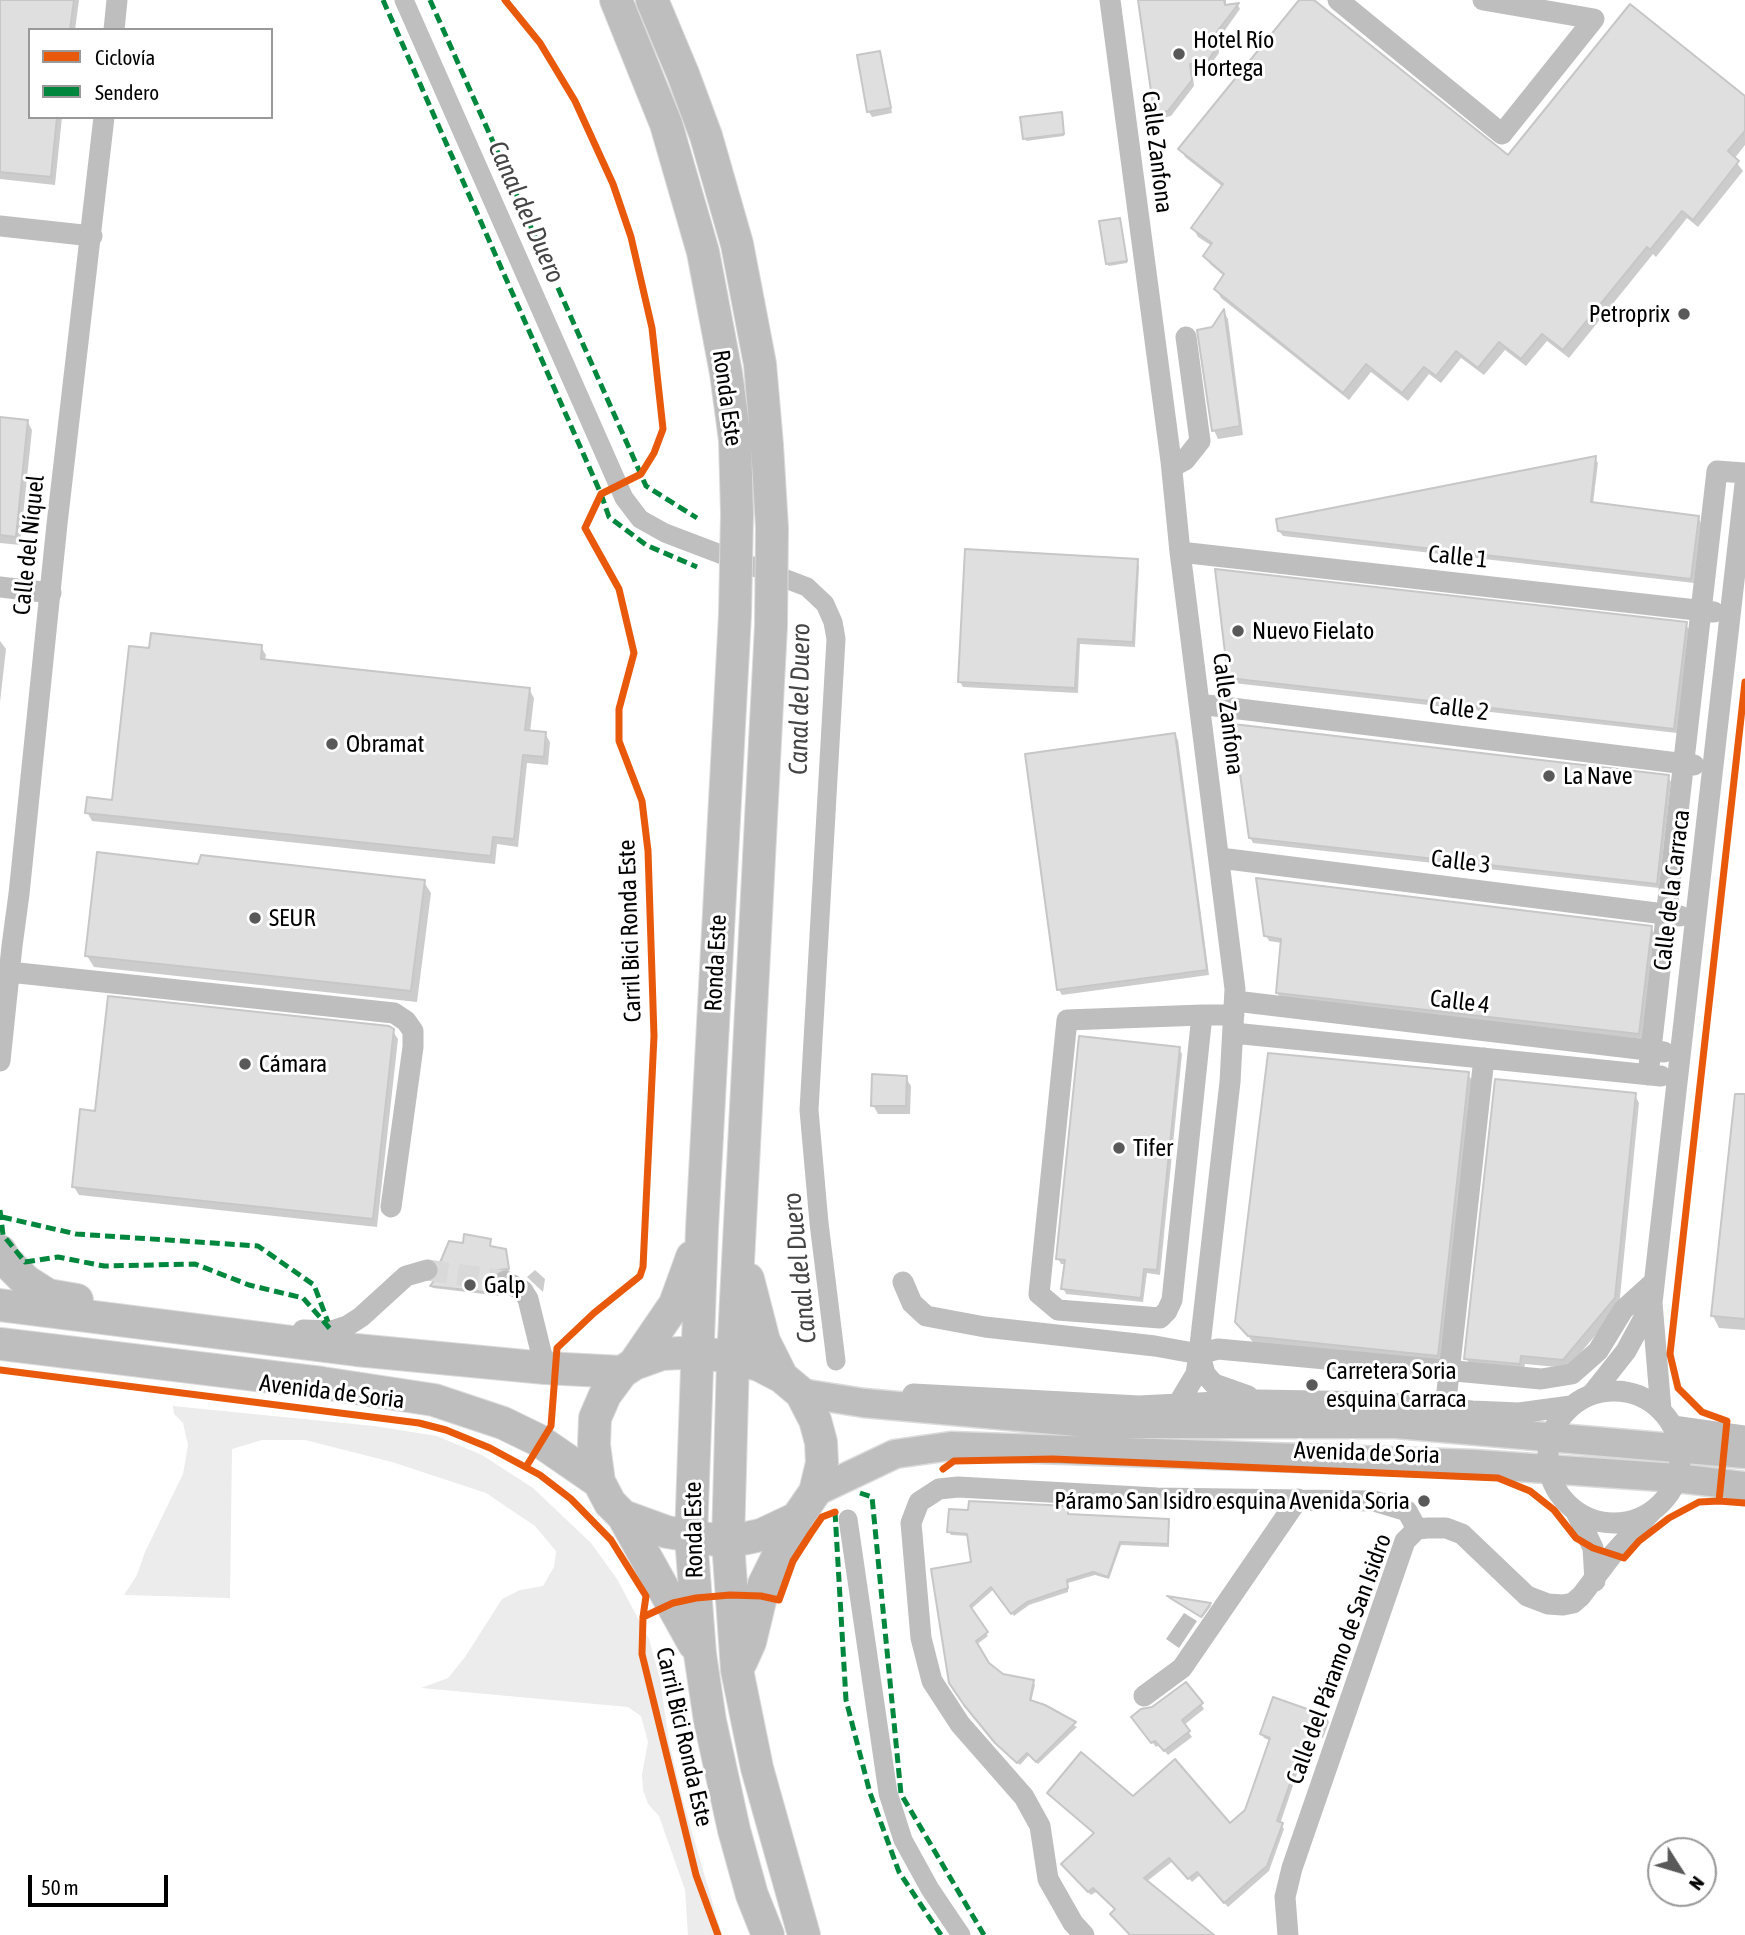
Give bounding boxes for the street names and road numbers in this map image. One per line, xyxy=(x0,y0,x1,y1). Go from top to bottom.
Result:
street label: Calle Zanfona xyxy=(1135,89,1179,215)
street label: Ronda Este xyxy=(706,348,748,448)
street label: Calle del Níquel xyxy=(7,474,51,616)
street label: Calle 1 xyxy=(1427,540,1489,574)
street label: Calle Zanfona xyxy=(1206,651,1250,777)
street label: Calle 2 xyxy=(1428,691,1490,727)
street label: Calle de la Carraca xyxy=(1648,808,1696,972)
street label: Carril Bici Ronda Este xyxy=(612,839,648,1023)
street label: Calle 3 xyxy=(1430,844,1492,880)
street label: Ronda Este xyxy=(699,914,733,1012)
street label: Calle 4 xyxy=(1429,984,1491,1020)
street label: Avenida de Soria xyxy=(258,1369,406,1415)
street label: Avenida de Soria xyxy=(1294,1436,1440,1470)
street label: Ronda Este xyxy=(679,1481,709,1579)
street label: Calle del Páramo de San Isidro xyxy=(1280,1530,1398,1788)
street label: Carril Bici Ronda Este xyxy=(649,1645,719,1829)

